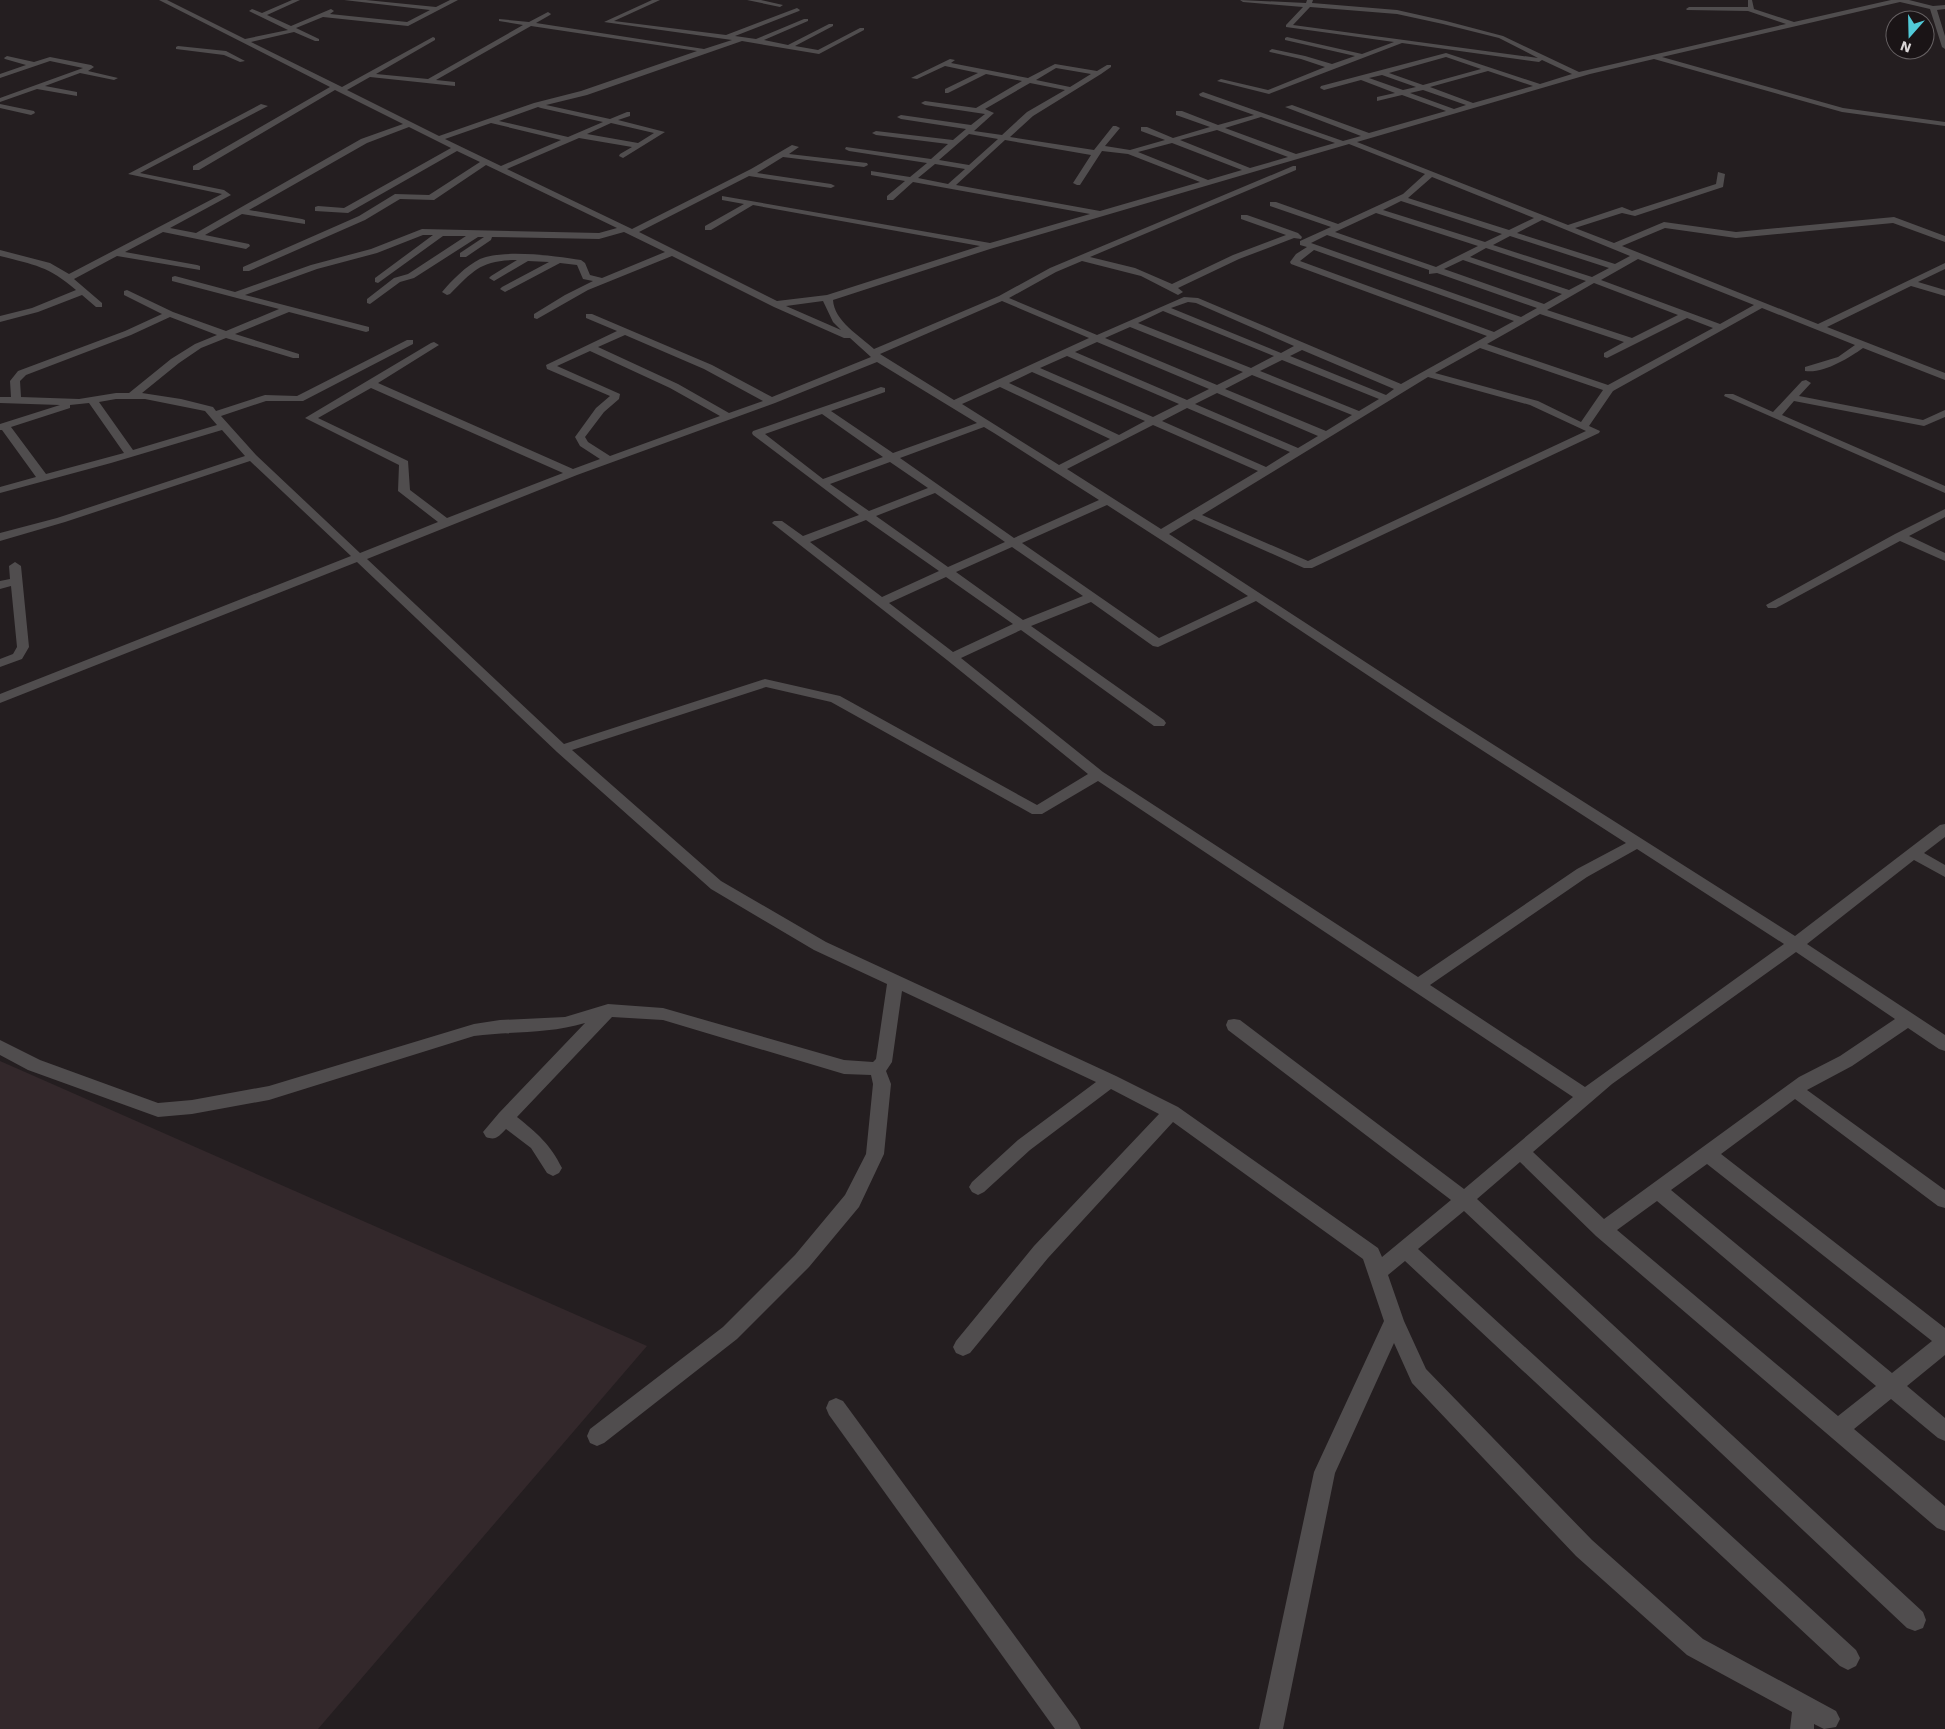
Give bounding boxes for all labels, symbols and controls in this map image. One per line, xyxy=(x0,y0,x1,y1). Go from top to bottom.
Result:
north arrow xyxy=(1885,10,1935,60)
text: N xyxy=(1898,38,1913,57)

